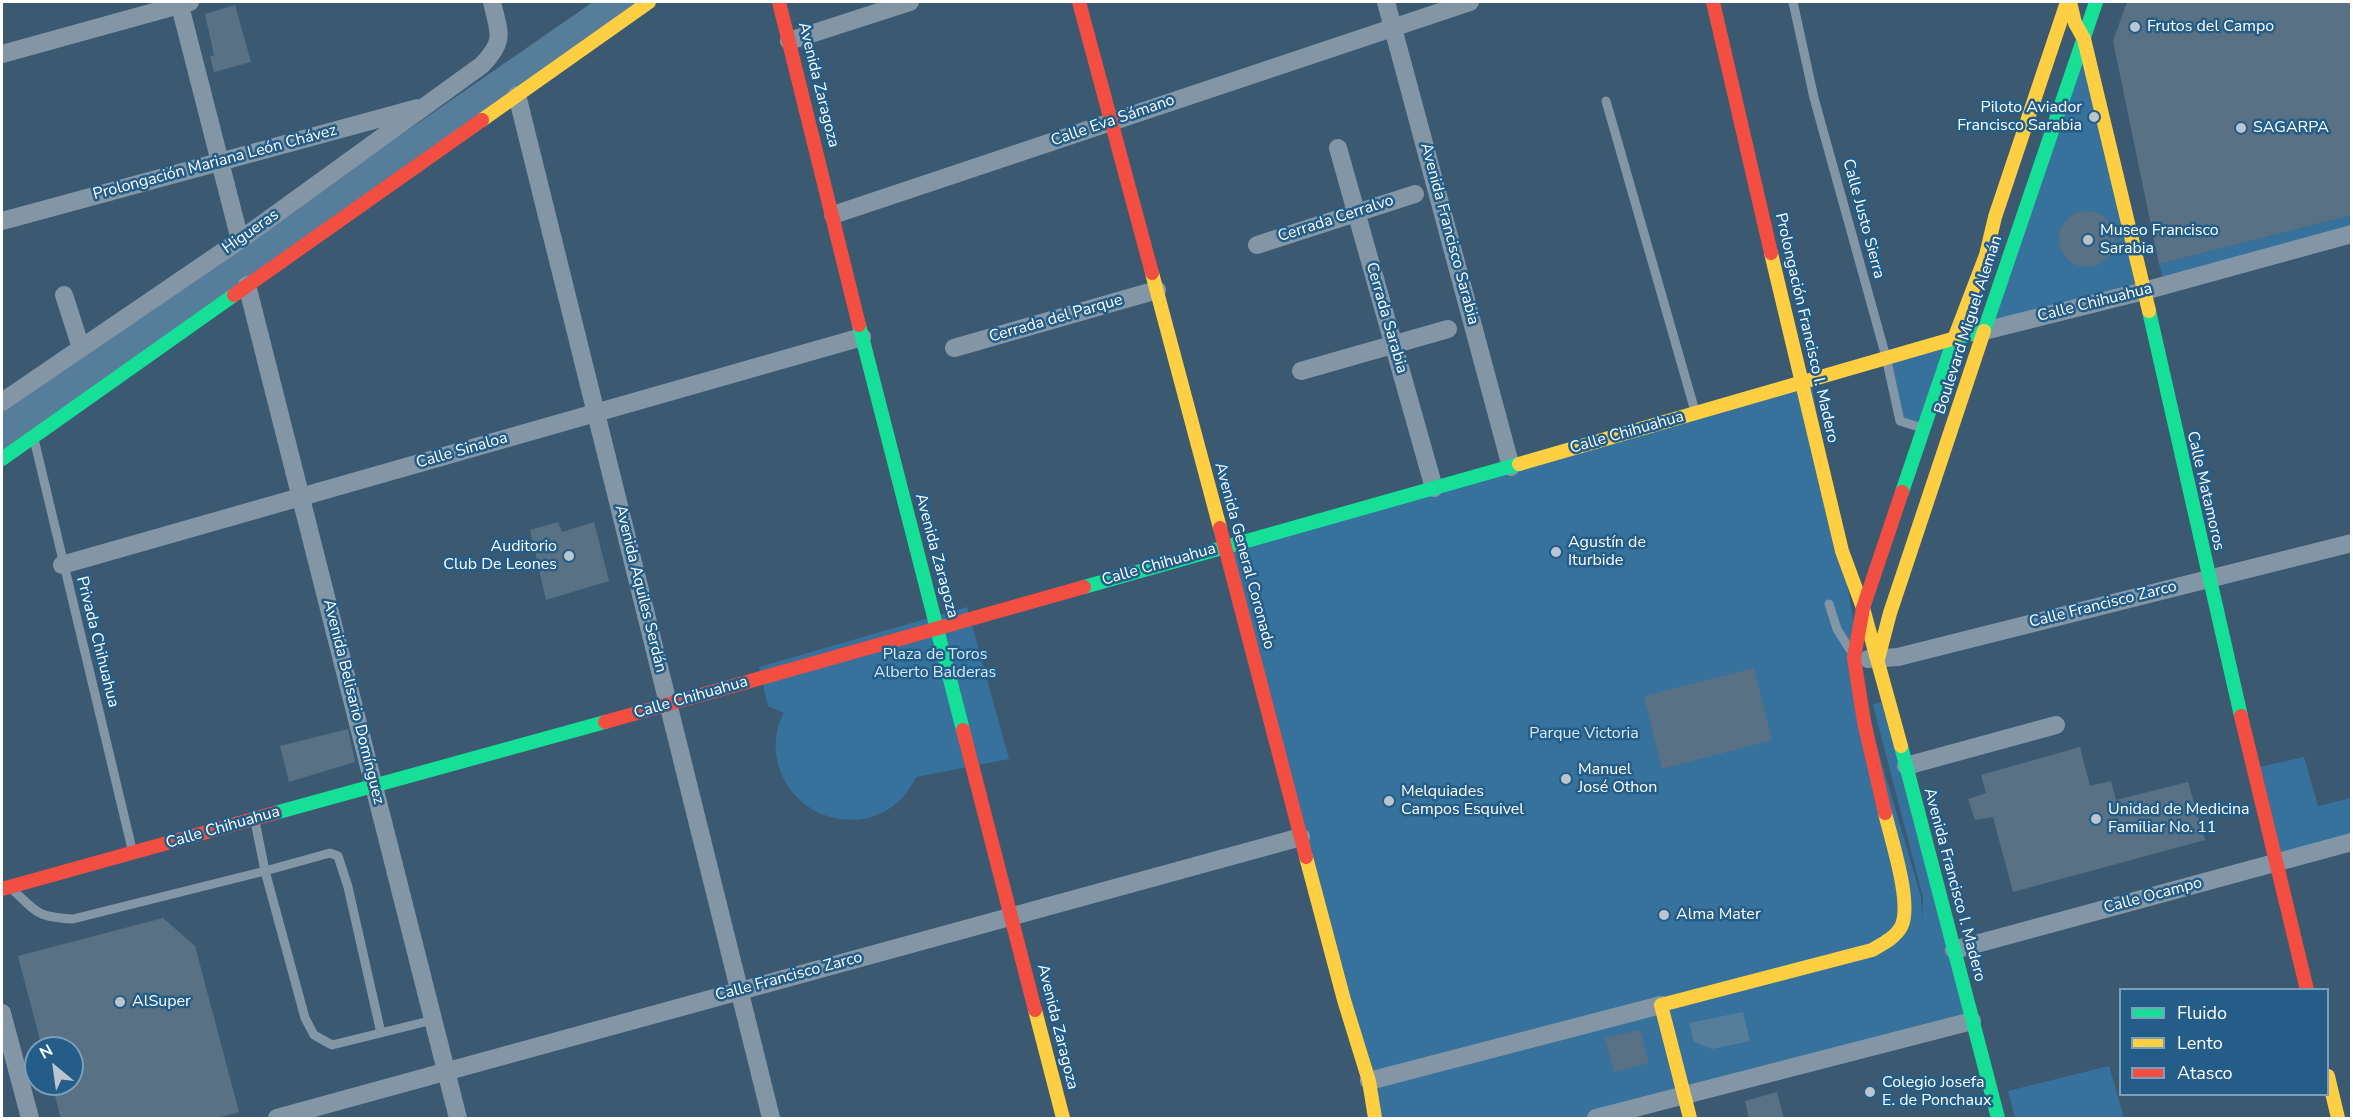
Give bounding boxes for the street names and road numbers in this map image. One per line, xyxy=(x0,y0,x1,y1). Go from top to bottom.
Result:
street label: Avenida Zaragoza xyxy=(793,20,843,150)
street label: Calle Eva Sámano xyxy=(1049,91,1177,151)
street label: Prolongación Mariana León Chávez xyxy=(91,121,339,205)
street label: Avenida Francisco Sarabia xyxy=(1415,141,1483,327)
street label: Calle Justo Sierra xyxy=(1838,157,1888,281)
street label: Cerrada Cerralvo xyxy=(1276,191,1396,247)
street label: Higueras xyxy=(219,206,283,258)
street label: Prolongación Francisco I. Madero xyxy=(1770,211,1842,445)
street label: Boulevard Miguel Alemán xyxy=(1931,233,2007,417)
street label: Cerrada Sarabia xyxy=(1361,260,1411,376)
street label: Calle Chihuahua xyxy=(2036,279,2154,327)
street label: Cerrada del Parque xyxy=(987,291,1125,347)
street label: Calle Chihuahua xyxy=(1568,408,1686,458)
street label: Calle Sinaloa xyxy=(414,429,510,473)
street label: Calle Matamoros xyxy=(2182,429,2228,553)
street label: Avenida General Coronado xyxy=(1210,460,1278,652)
street label: Avenida Zaragoza xyxy=(910,491,962,621)
street label: Avenida Aquiles Serdán xyxy=(610,503,670,675)
street label: Calle Chihuahua xyxy=(1100,540,1218,590)
street label: Privada Chihuahua xyxy=(71,574,123,710)
street label: Calle Francisco Zarco xyxy=(2027,577,2179,633)
street label: Avenida Belisario Domínguez xyxy=(318,598,388,806)
street label: Calle Chihuahua xyxy=(632,673,750,723)
street label: Avenida Francisco I. Madero xyxy=(1919,786,1989,984)
street label: Calle Chihuahua xyxy=(164,803,282,853)
street label: Calle Ocampo xyxy=(2102,874,2204,918)
street label: Calle Francisco Zarco xyxy=(713,948,865,1006)
street label: Avenida Zaragoza xyxy=(1032,962,1082,1092)

